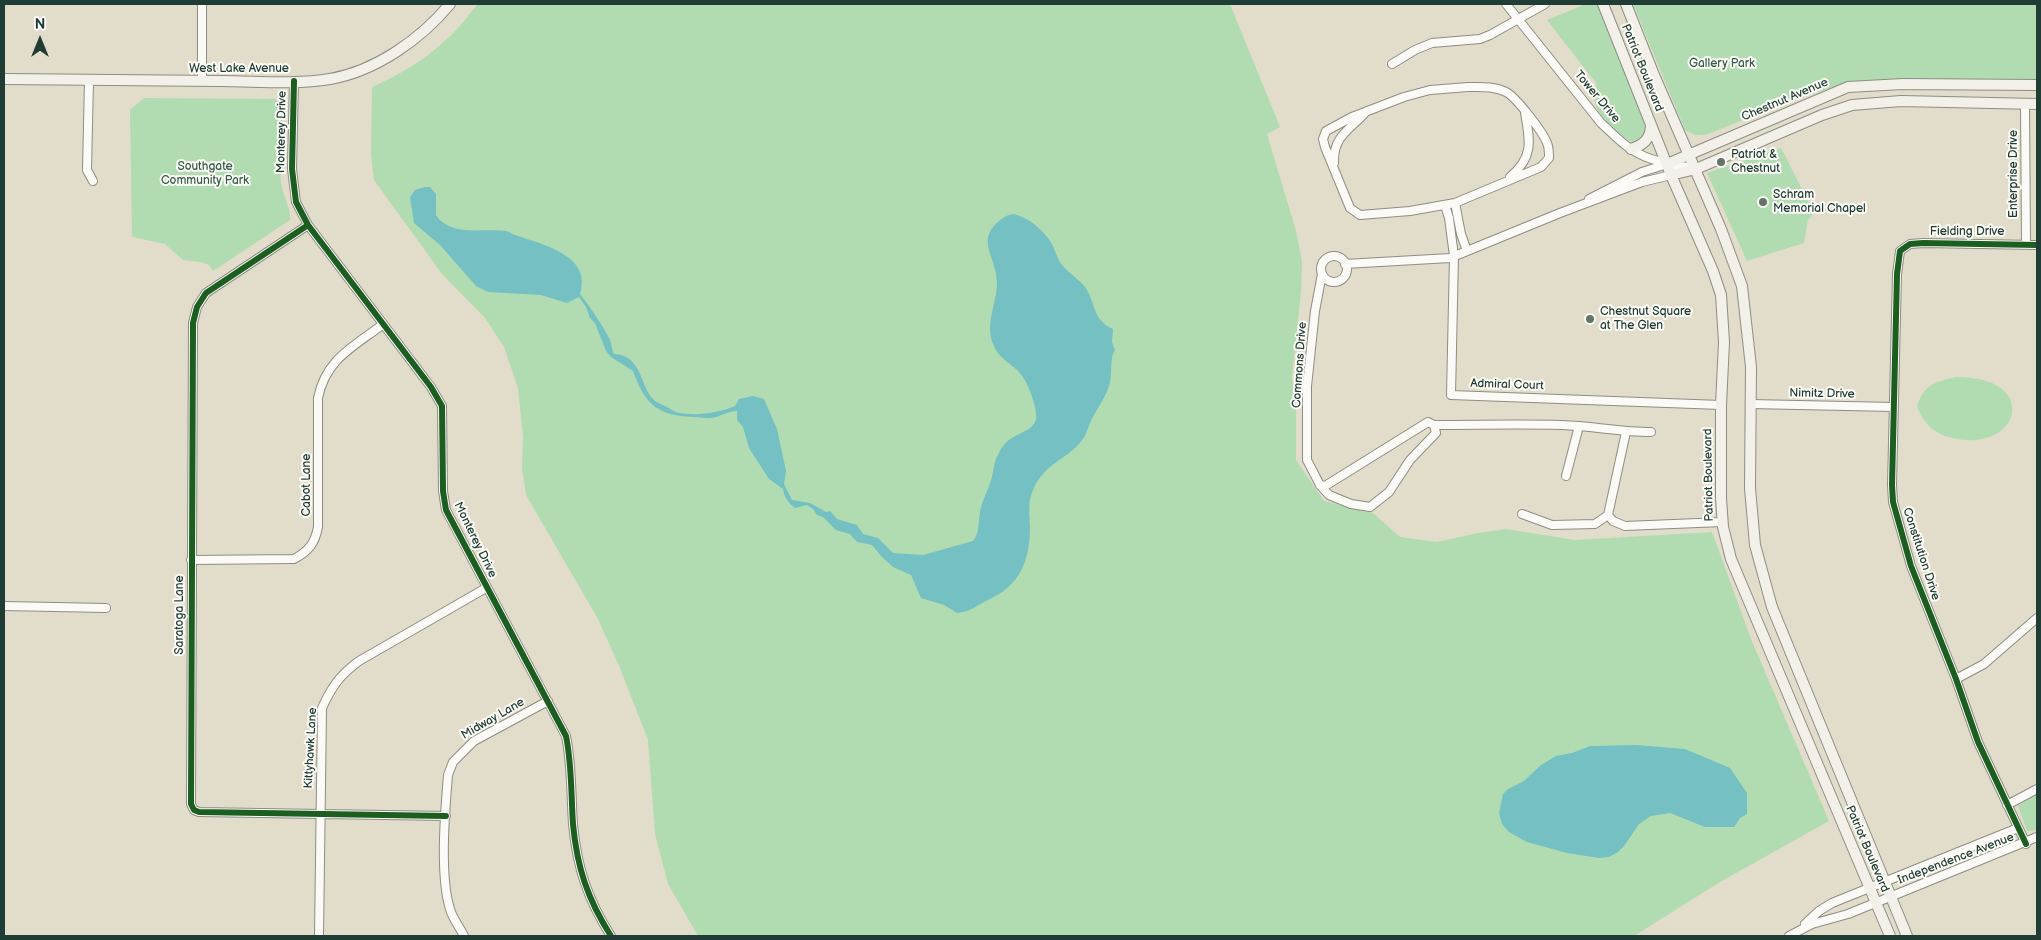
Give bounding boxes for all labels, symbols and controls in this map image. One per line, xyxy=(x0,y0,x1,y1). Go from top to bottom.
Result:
north arrow xyxy=(15,15,65,65)
text: N xyxy=(35,16,45,33)
street label: Patriot Boulevard xyxy=(1618,22,1666,114)
park label: Gallery Park xyxy=(1689,57,1755,71)
street label: West Lake Avenue xyxy=(189,62,289,76)
street label: Tower Drive xyxy=(1571,68,1623,126)
street label: Chestnut Avenue xyxy=(1740,75,1830,125)
street label: Monterey Drive xyxy=(274,91,290,173)
street label: Enterprise Drive xyxy=(2007,130,2021,218)
place label: Patriot & Chestnut xyxy=(1731,148,1780,176)
marker: Patriot & Chestnut xyxy=(1715,156,1727,168)
park label: Southgate Community Park xyxy=(161,160,249,188)
place label: Schram Memorial Chapel xyxy=(1773,188,1866,216)
marker: Schram Memorial Chapel xyxy=(1757,196,1769,208)
street label: Fielding Drive xyxy=(1930,225,2004,239)
place label: Chestnut Square at The Glen xyxy=(1600,305,1691,333)
marker: Chestnut Square at The Glen xyxy=(1584,313,1596,325)
street label: Commons Drive xyxy=(1290,322,1310,408)
street label: Admiral Court xyxy=(1470,377,1544,393)
street label: Nimitz Drive xyxy=(1789,386,1855,402)
street label: Patriot Boulevard xyxy=(1701,428,1717,522)
street label: Cabot Lane xyxy=(300,454,314,516)
street label: Monterey Drive xyxy=(450,500,500,580)
street label: Constitution Drive xyxy=(1899,506,1943,602)
street label: Saratoga Lane xyxy=(173,575,187,655)
street label: Midway Lane xyxy=(459,695,527,743)
street label: Kittyhawk Lane xyxy=(302,707,320,789)
street label: Patriot Boulevard xyxy=(1842,803,1892,895)
street label: Independence Avenue xyxy=(1896,830,2016,888)

